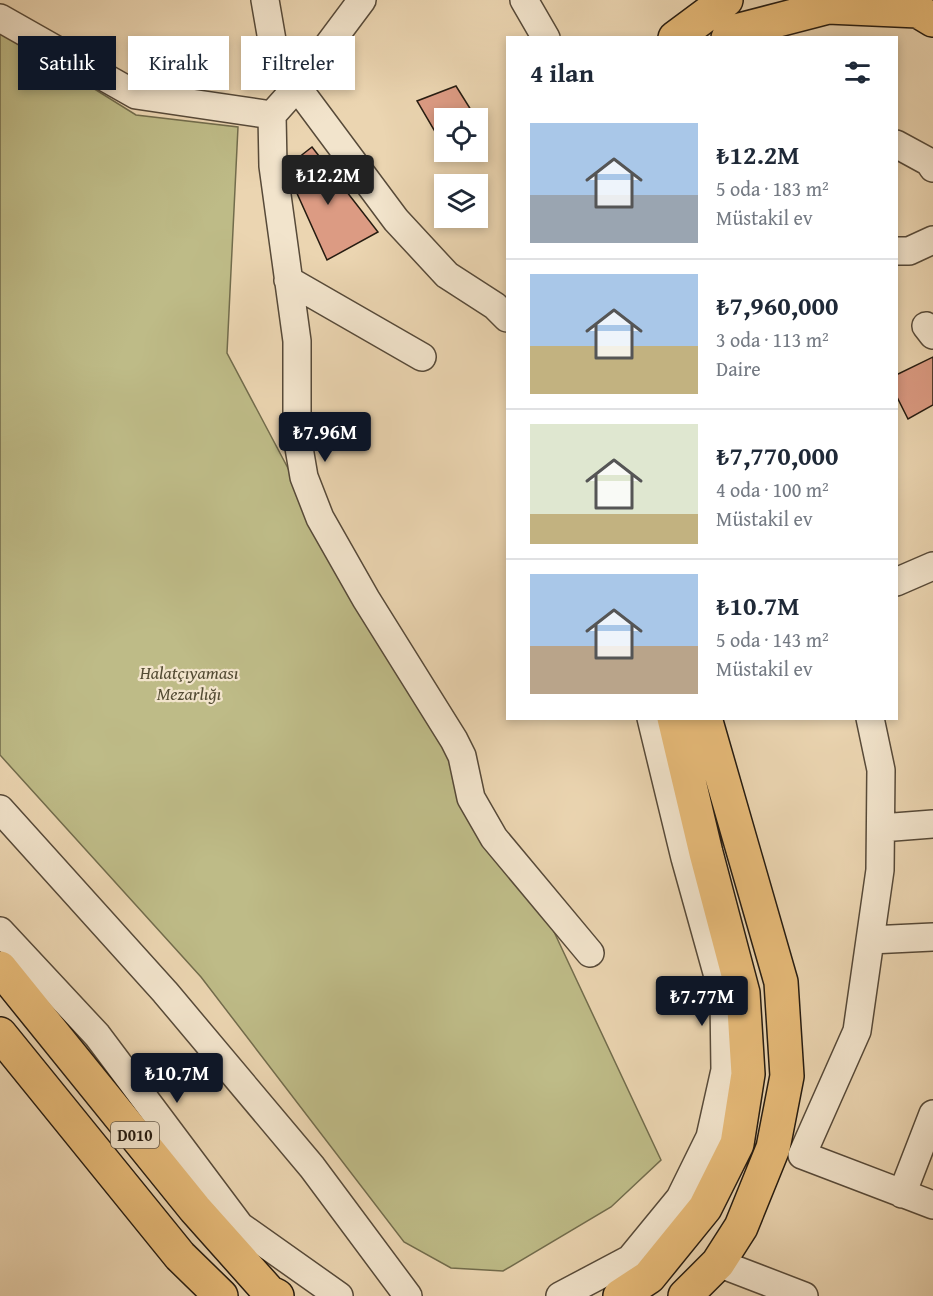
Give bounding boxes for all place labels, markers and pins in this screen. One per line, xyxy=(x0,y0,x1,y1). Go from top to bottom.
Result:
pin: ₺12.2M xyxy=(279,155,377,206)
pin: ₺7.96M xyxy=(276,412,374,463)
pin: ₺7.77M xyxy=(653,976,751,1027)
pin: ₺10.7M xyxy=(128,1053,226,1104)

